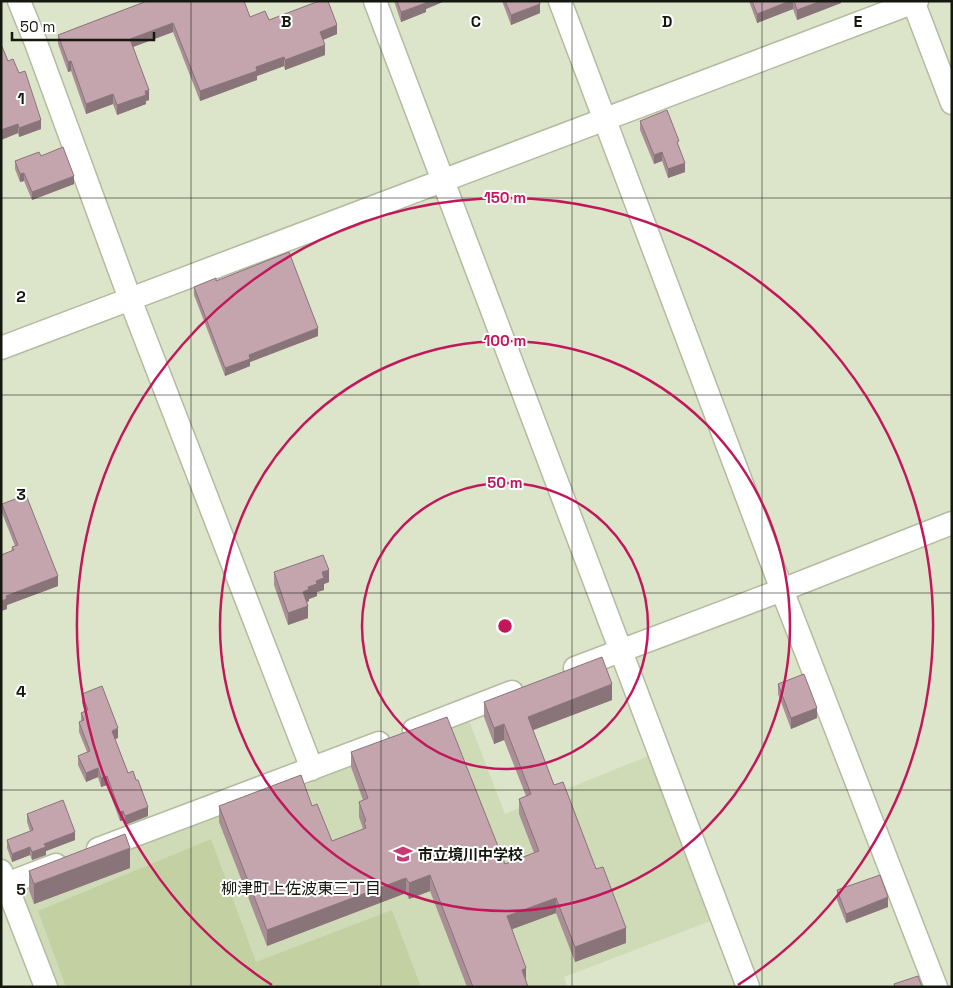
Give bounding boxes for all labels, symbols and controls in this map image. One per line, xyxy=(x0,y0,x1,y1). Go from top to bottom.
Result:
scale bar xyxy=(12,10,155,42)
text: B xyxy=(281,11,291,32)
text: C xyxy=(471,11,481,32)
text: D xyxy=(662,11,672,32)
text: E xyxy=(854,11,863,32)
text: 50 m xyxy=(20,17,55,36)
text: 1 xyxy=(17,88,25,109)
text: 150 m xyxy=(484,188,526,207)
text: 2 xyxy=(16,286,26,307)
text: 100 m xyxy=(484,331,526,350)
text: 50 m xyxy=(487,473,523,492)
text: 3 xyxy=(16,484,26,505)
centre of rings xyxy=(496,617,514,635)
text: 4 xyxy=(16,681,26,702)
school or university icon: 市立境川中学校 xyxy=(392,843,414,865)
place label: 市立境川中学校 xyxy=(418,845,523,864)
district label: 柳津町上佐波東三丁目 xyxy=(221,878,381,899)
text: 5 xyxy=(16,879,26,900)

